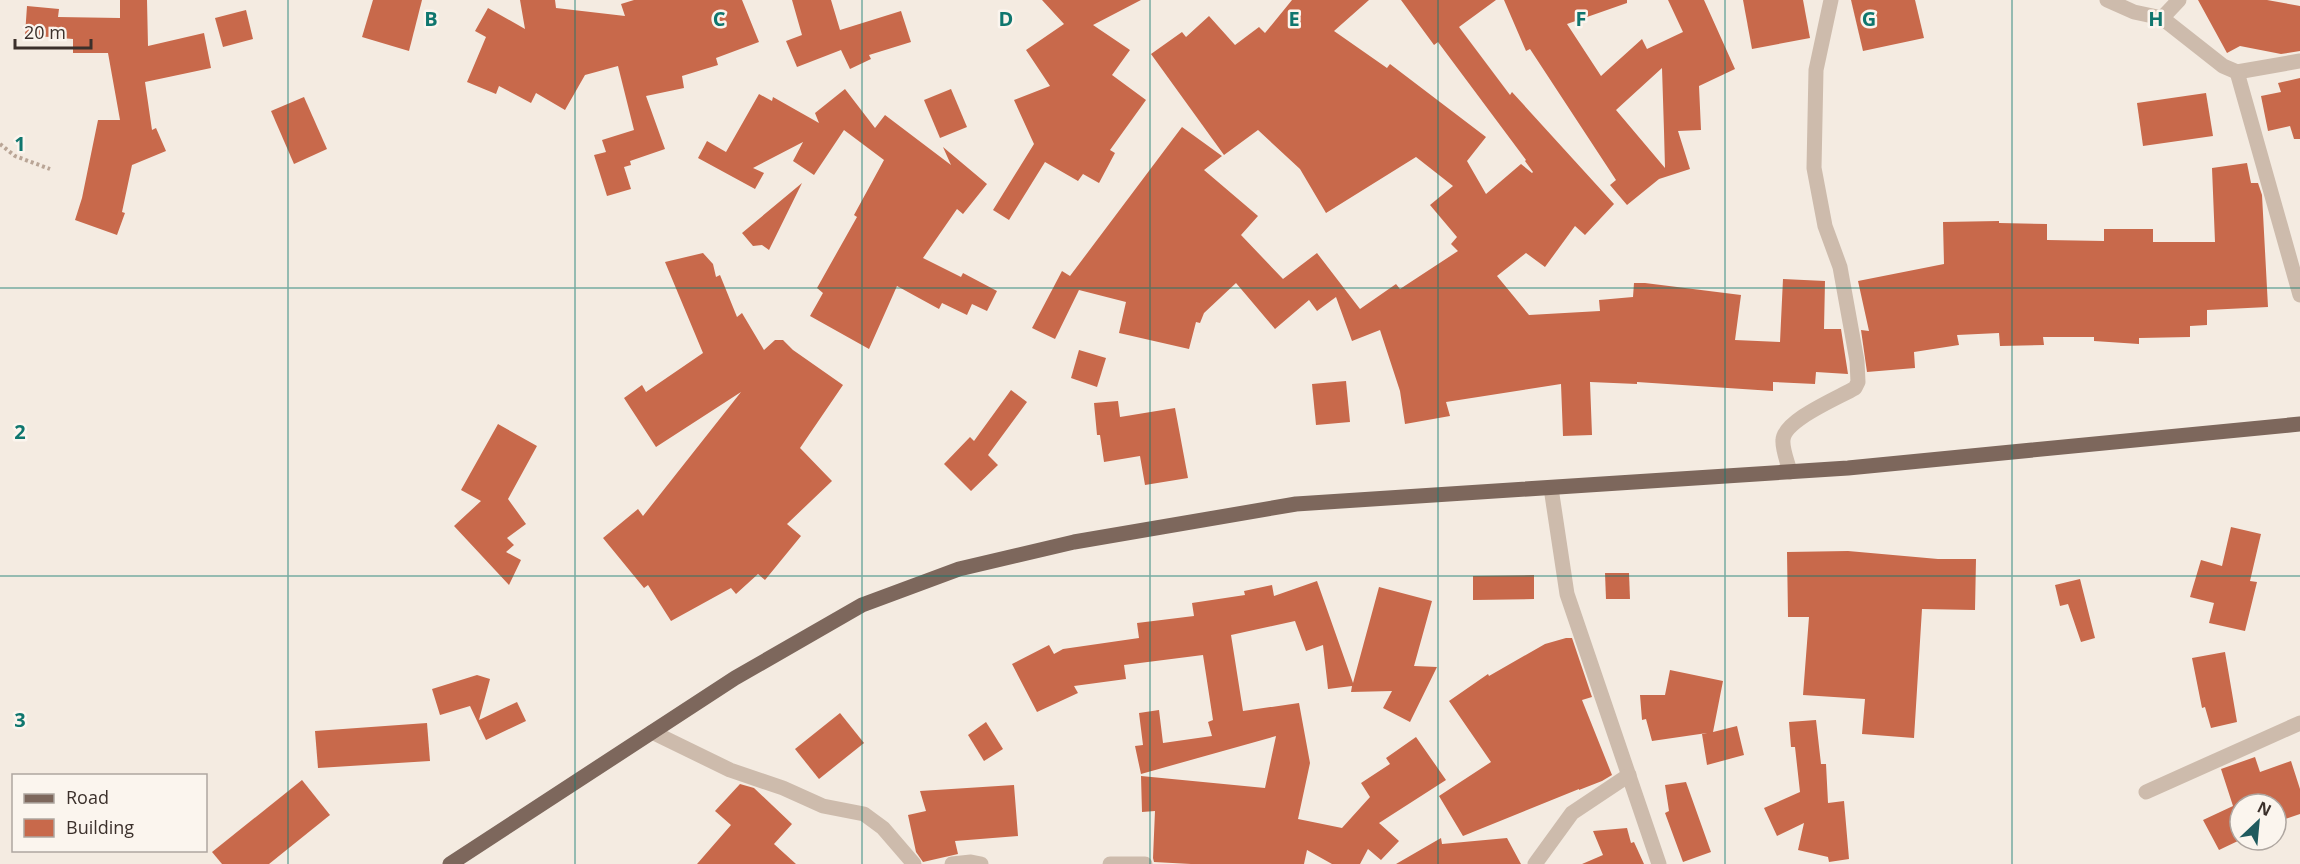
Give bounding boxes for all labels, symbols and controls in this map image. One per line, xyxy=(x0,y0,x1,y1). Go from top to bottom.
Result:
text: B xyxy=(424,5,438,32)
text: C xyxy=(713,5,726,32)
text: D xyxy=(999,5,1013,32)
text: E xyxy=(1288,5,1300,32)
text: F xyxy=(1576,5,1586,32)
text: G xyxy=(1862,5,1876,32)
text: H xyxy=(2148,5,2164,32)
scale bar xyxy=(15,12,92,50)
text: 20 m xyxy=(24,20,66,44)
text: 1 xyxy=(14,130,26,157)
text: 2 xyxy=(14,418,26,445)
text: 3 xyxy=(14,706,26,733)
legend xyxy=(12,774,207,852)
text: Road xyxy=(66,785,109,809)
north arrow xyxy=(2228,792,2288,852)
text: N xyxy=(2254,796,2275,821)
text: Building xyxy=(66,815,134,839)

